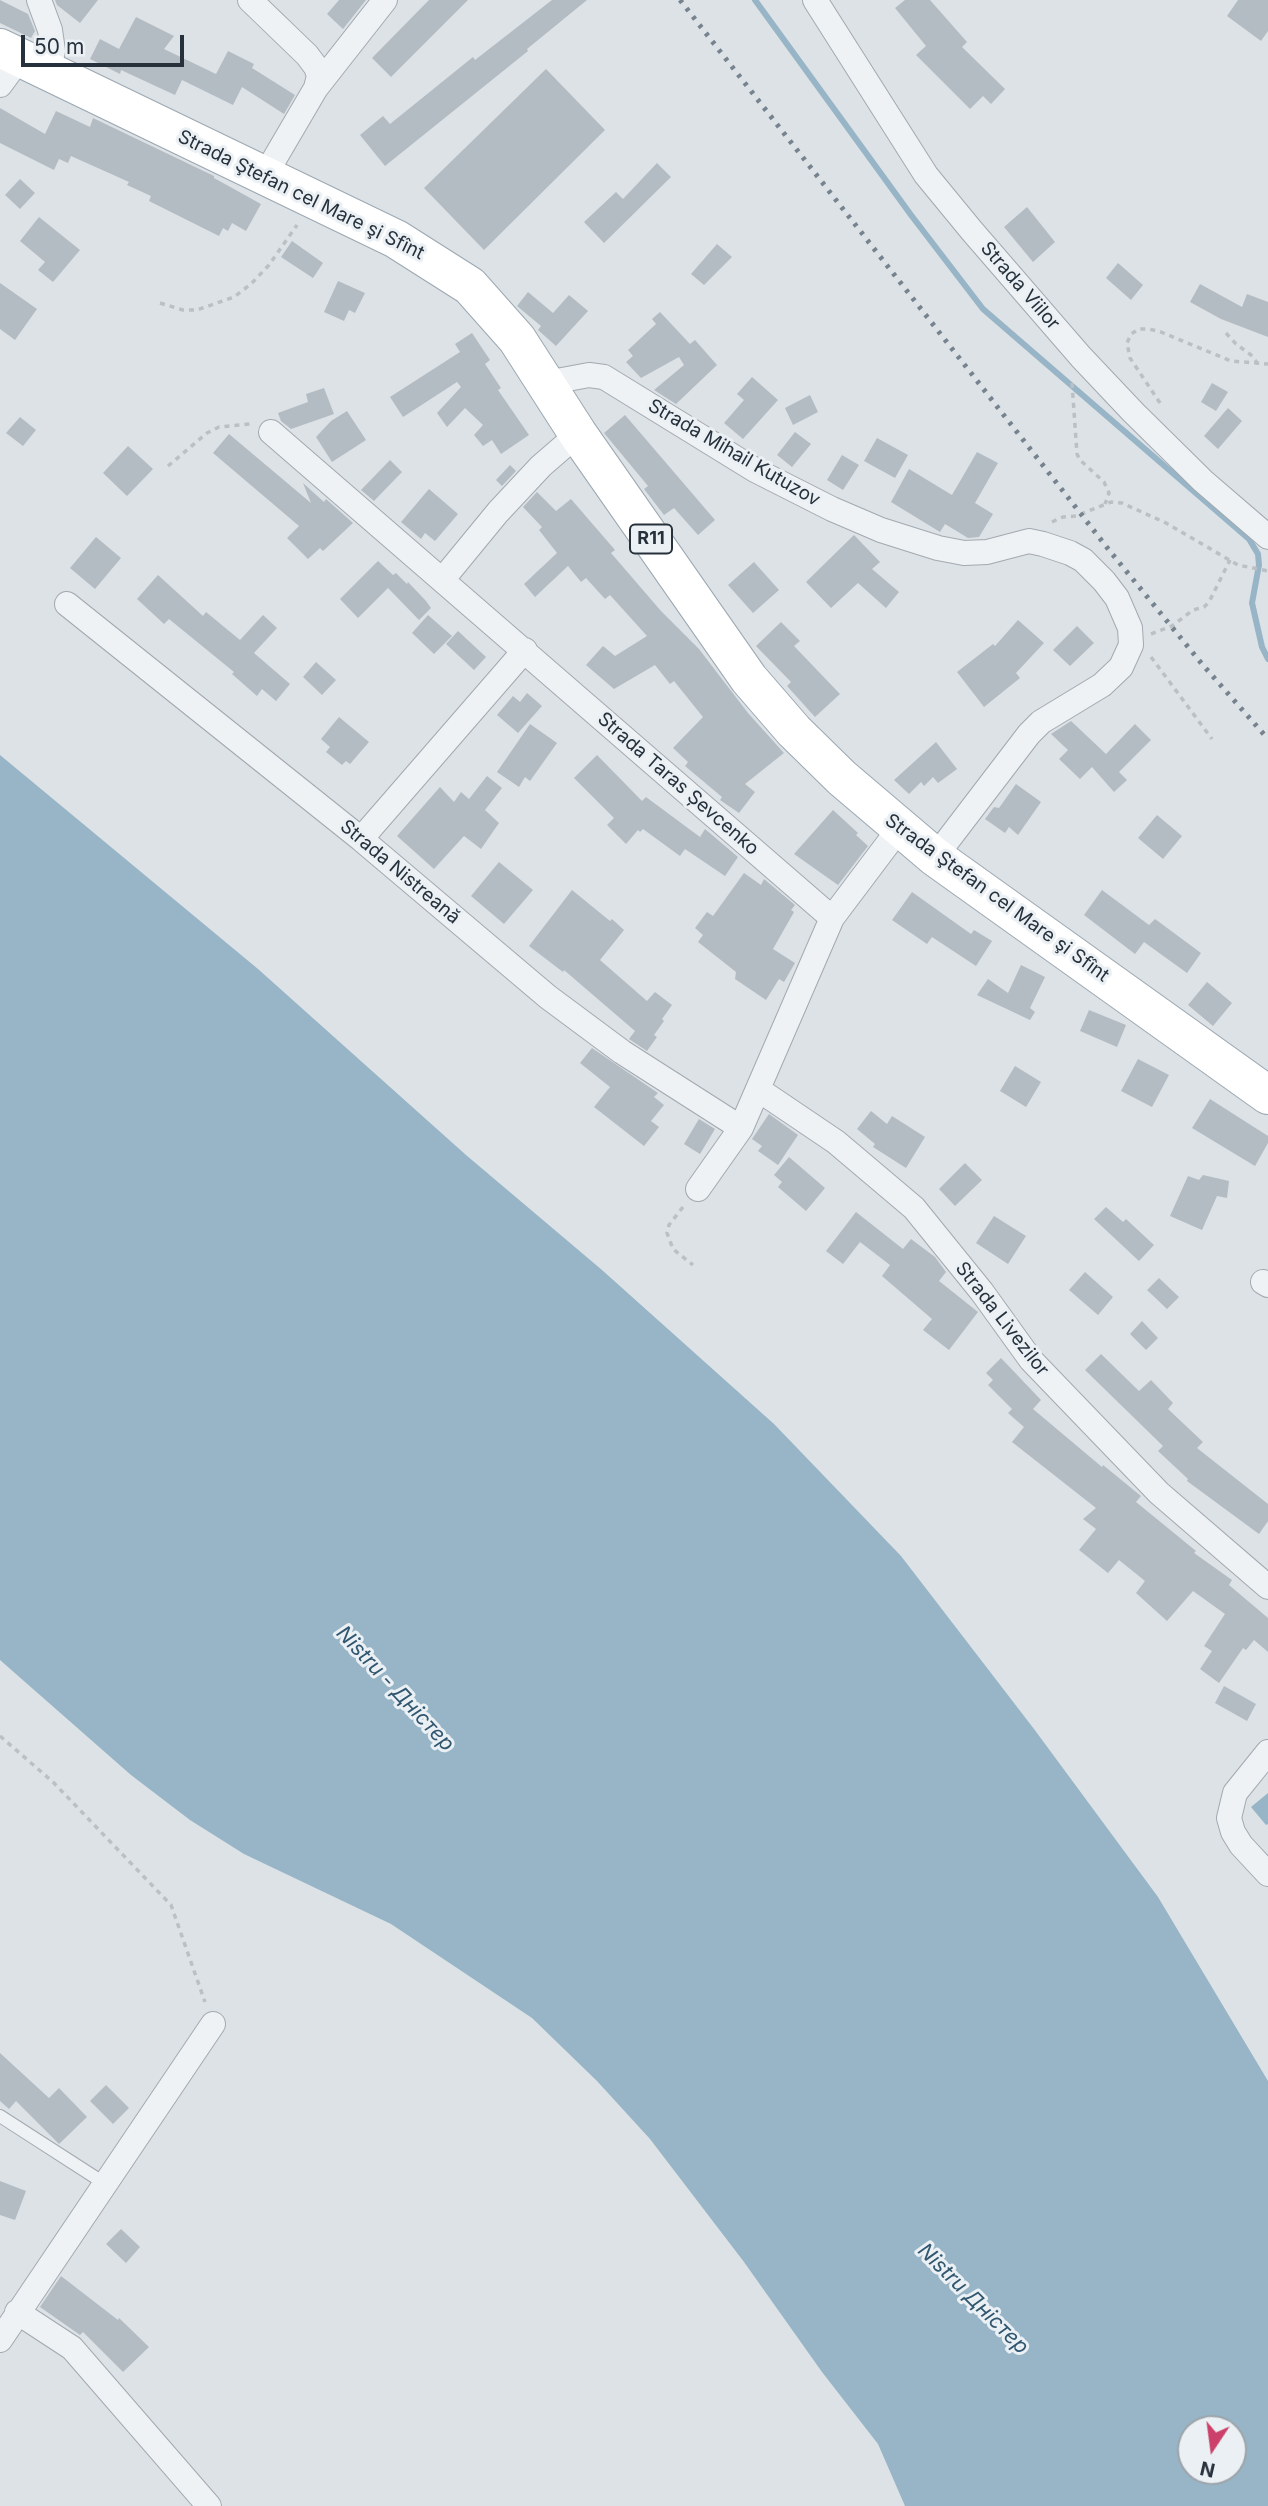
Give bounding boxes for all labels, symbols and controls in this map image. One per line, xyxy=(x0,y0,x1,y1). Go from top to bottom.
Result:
scale bar xyxy=(24,21,187,65)
text: 50 m xyxy=(34,34,84,59)
street label: Strada Ştefan cel Mare şi Sfînt xyxy=(174,125,428,265)
street label: Strada Viilor xyxy=(976,237,1064,335)
street label: Strada Mihail Kutuzov xyxy=(644,394,824,512)
road number: R11 xyxy=(630,524,672,554)
street label: Strada Taras Șevcenko xyxy=(593,708,763,860)
street label: Strada Ştefan cel Mare şi Sfînt xyxy=(881,809,1113,987)
street label: Strada Nistreană xyxy=(335,815,465,929)
street label: Strada Livezilor xyxy=(950,1257,1054,1381)
water label: Nistru - Дністер xyxy=(331,1621,459,1757)
water label: Nistru Дністер xyxy=(912,2238,1034,2360)
north arrow xyxy=(1177,2415,1247,2485)
text: N xyxy=(1198,2456,1217,2482)

